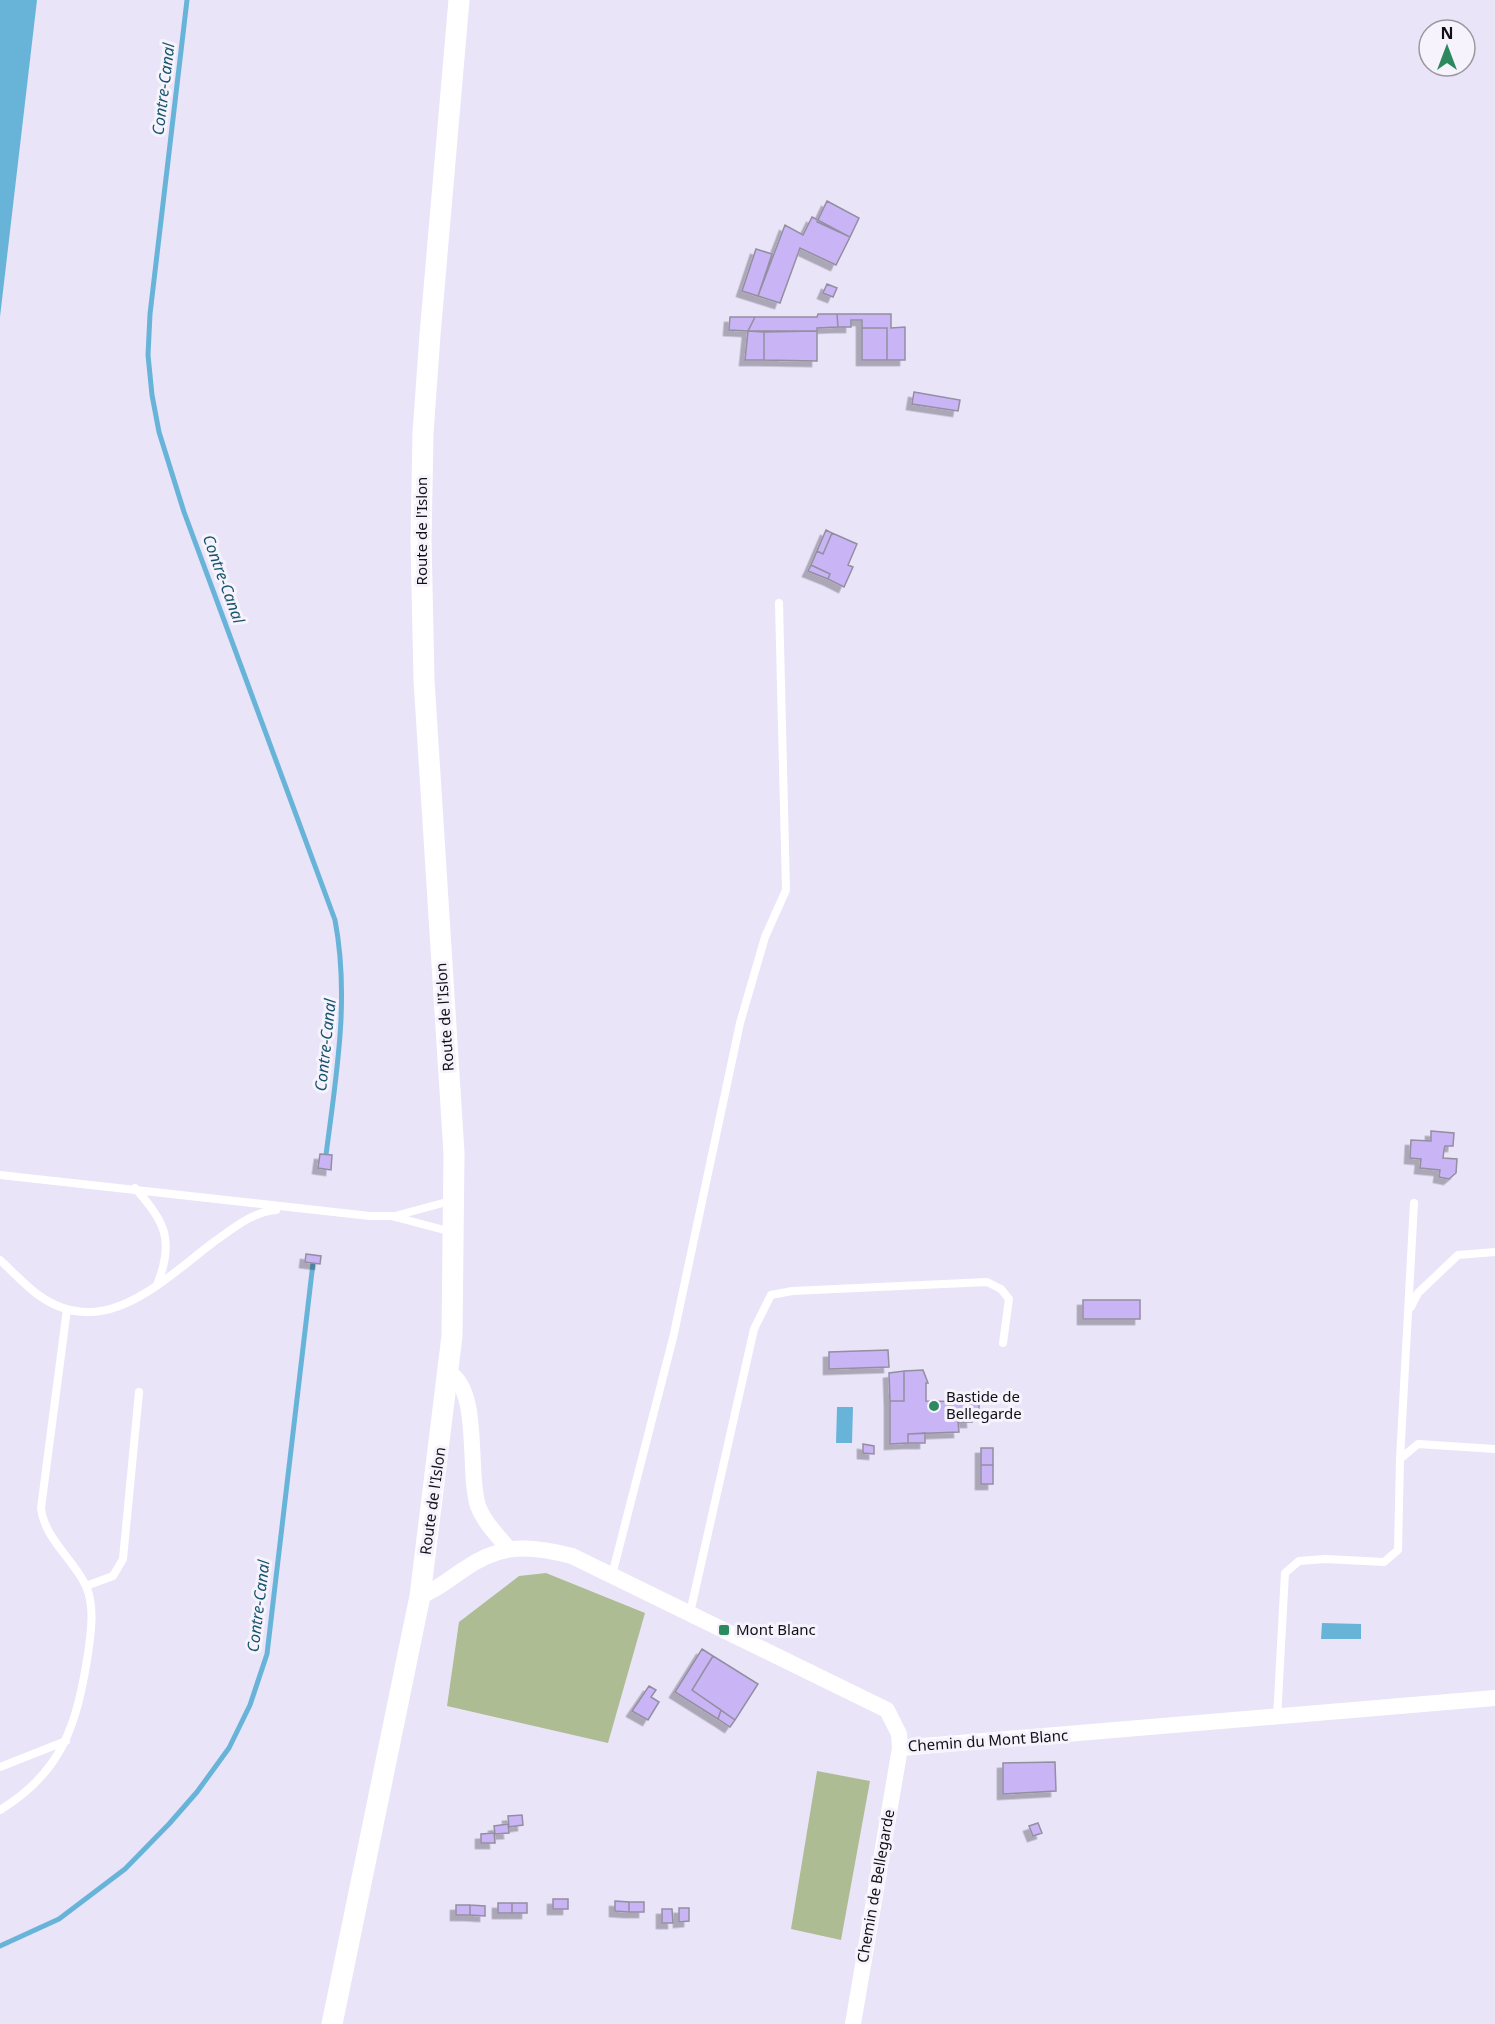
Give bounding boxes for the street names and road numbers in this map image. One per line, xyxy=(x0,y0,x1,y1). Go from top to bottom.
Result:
street label: Route de l'Islon xyxy=(411,477,431,585)
street label: Route de l'Islon xyxy=(430,962,458,1072)
street label: Route de l'Islon xyxy=(415,1446,449,1556)
street label: Chemin du Mont Blanc xyxy=(907,1724,1069,1756)
street label: Chemin de Bellegarde xyxy=(852,1808,898,1964)

